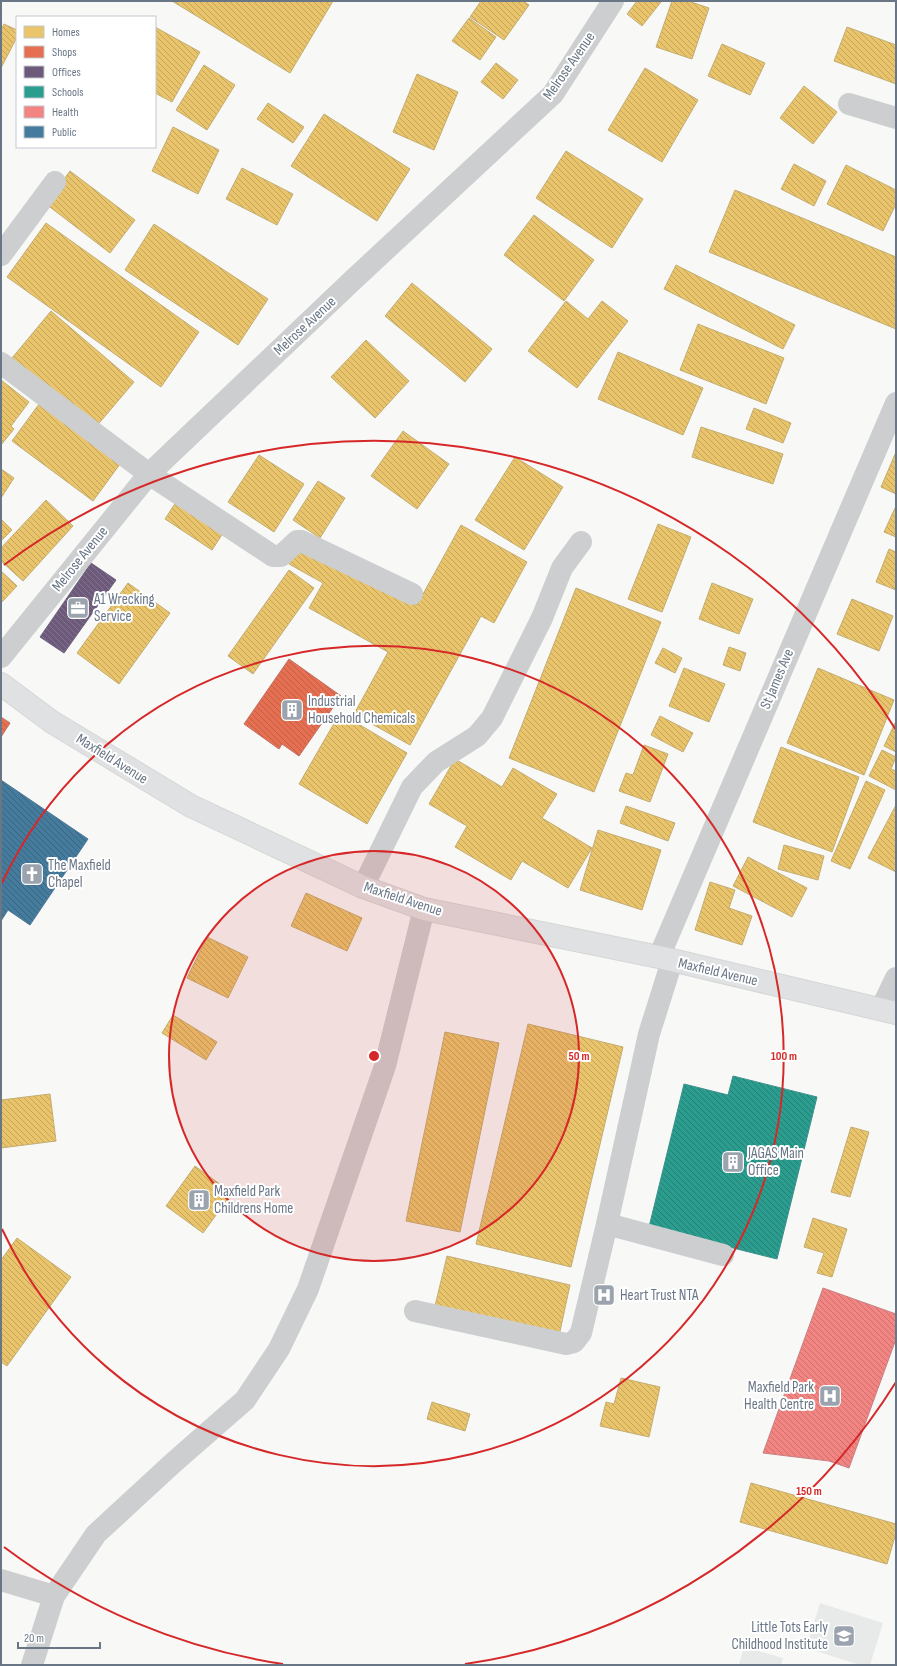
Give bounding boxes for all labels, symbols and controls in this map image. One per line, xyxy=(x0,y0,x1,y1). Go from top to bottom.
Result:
legend xyxy=(16,16,156,148)
text: Homes xyxy=(52,25,80,40)
street label: Melrose Avenue xyxy=(539,28,599,104)
text: Shops xyxy=(52,45,77,60)
text: Offices xyxy=(52,65,81,80)
text: Schools xyxy=(52,85,84,100)
text: Health xyxy=(52,105,79,120)
text: Public xyxy=(52,125,77,140)
street label: Melrose Avenue xyxy=(270,292,340,360)
street label: Melrose Avenue xyxy=(48,523,112,595)
place label: A1 Wrecking Service xyxy=(93,590,155,626)
office icon: A1 Wrecking Service xyxy=(65,595,91,621)
street label: St James Ave xyxy=(756,646,798,712)
place label: Industrial Household Chemicals xyxy=(308,692,416,728)
building icon: Industrial Household Chemicals xyxy=(279,697,305,723)
street label: Maxfield Avenue xyxy=(73,729,151,789)
place label: The Maxfield Chapel xyxy=(48,856,111,892)
church icon: The Maxfield Chapel xyxy=(19,861,45,887)
street label: Maxfield Avenue xyxy=(362,877,444,921)
street label: Maxfield Avenue xyxy=(676,954,760,990)
centre of rings xyxy=(367,1049,381,1063)
text: 50 m xyxy=(569,1049,589,1064)
text: 100 m xyxy=(771,1049,797,1064)
place label: JAGAS Main Office xyxy=(747,1144,804,1180)
building icon: JAGAS Main Office xyxy=(720,1149,746,1175)
place label: Maxfield Park Childrens Home xyxy=(214,1182,293,1218)
building icon: Maxfield Park Childrens Home xyxy=(186,1187,212,1213)
hospital icon: Heart Trust NTA xyxy=(591,1282,617,1308)
place label: Heart Trust NTA xyxy=(620,1286,699,1305)
place label: Maxfield Park Health Centre xyxy=(744,1378,814,1414)
hospital icon: Maxfield Park Health Centre xyxy=(817,1383,843,1409)
text: 150 m xyxy=(796,1484,822,1499)
place label: Little Tots Early Childhood Institute xyxy=(731,1618,828,1654)
school or university icon: Little Tots Early Childhood Institute xyxy=(831,1623,857,1649)
scale bar xyxy=(18,1624,100,1650)
text: 20 m xyxy=(24,1631,44,1646)

